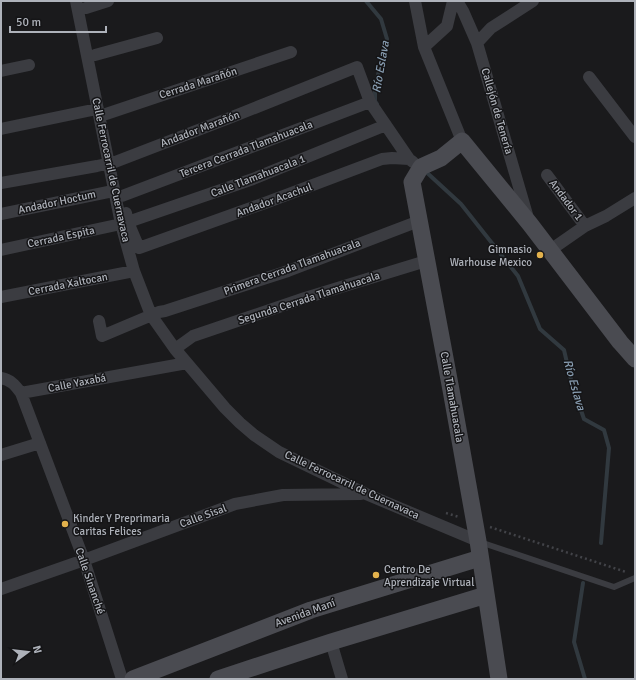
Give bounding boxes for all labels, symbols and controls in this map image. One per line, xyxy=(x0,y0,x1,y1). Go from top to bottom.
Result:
scale bar xyxy=(10,8,106,34)
text: 50 m xyxy=(16,15,41,30)
water label: Río Eslava xyxy=(369,39,393,94)
street label: Cerrada Marañón xyxy=(157,64,239,102)
street label: Callejón de Tenería xyxy=(478,66,516,156)
street label: Calle Ferrocarril de Cuernavaca xyxy=(89,97,133,244)
street label: Andador Marañón xyxy=(159,108,241,150)
street label: Tercera Cerrada Tlamahuacala xyxy=(178,117,315,180)
street label: Calle Tlamahuacala 1 xyxy=(209,152,307,200)
street label: Andador 1 xyxy=(546,177,586,223)
street label: Andador Acachul xyxy=(234,180,314,220)
street label: Andador Hoctum xyxy=(17,187,97,217)
street label: Cerrada Espita xyxy=(26,223,96,250)
street label: Primera Cerrada Tlamahuacala xyxy=(222,236,363,298)
place label: Gimnasio Warhouse Mexico xyxy=(450,243,532,269)
marker: Gimnasio Warhouse Mexico xyxy=(535,250,545,260)
street label: Segunda Cerrada Tlamahuacala xyxy=(236,269,382,327)
street label: Cerrada Xaltocan xyxy=(27,270,109,298)
street label: Calle Tlamahuacala xyxy=(438,351,466,444)
water label: Río Eslava xyxy=(560,358,589,413)
street label: Calle Yaxabá xyxy=(47,371,108,395)
street label: Calle Ferrocarril de Cuernavaca xyxy=(283,448,422,522)
street label: Calle Sisal xyxy=(178,502,228,530)
place label: Kinder Y Preprimaria Caritas Felices xyxy=(73,512,170,538)
marker: Kinder Y Preprimaria Caritas Felices xyxy=(60,519,70,529)
street label: Calle Sinanché xyxy=(73,546,107,616)
place label: Centro De Aprendizaje Virtual xyxy=(384,563,474,589)
marker: Centro De Aprendizaje Virtual xyxy=(371,570,381,580)
street label: Avenida Maní xyxy=(273,596,337,630)
north arrow xyxy=(8,632,48,672)
text: N xyxy=(30,644,44,655)

